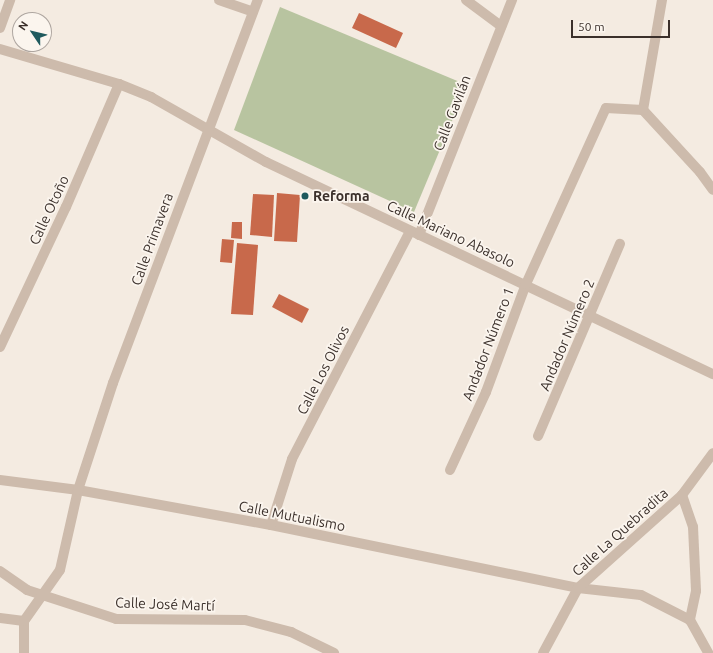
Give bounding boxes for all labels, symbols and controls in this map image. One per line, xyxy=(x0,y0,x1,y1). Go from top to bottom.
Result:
north arrow xyxy=(12,12,52,52)
scale bar xyxy=(573,12,672,38)
text: N xyxy=(16,19,30,32)
text: 50 m xyxy=(578,20,605,33)
street label: Calle Gavilán xyxy=(430,73,474,153)
street label: Calle Otoño xyxy=(26,173,72,247)
place label: Reforma xyxy=(313,188,370,204)
street label: Calle Primavera xyxy=(127,190,177,288)
marker: Reforma xyxy=(300,191,310,201)
street label: Calle Mariano Abasolo xyxy=(384,197,518,271)
street label: Andador Número 2 xyxy=(536,277,598,393)
street label: Andador Número 1 xyxy=(459,285,517,403)
street label: Calle Los Olivos xyxy=(293,323,353,417)
street label: Calle La Quebradita xyxy=(569,485,671,579)
street label: Calle Mutualismo xyxy=(237,497,347,535)
street label: Calle José Martí xyxy=(115,594,215,614)

